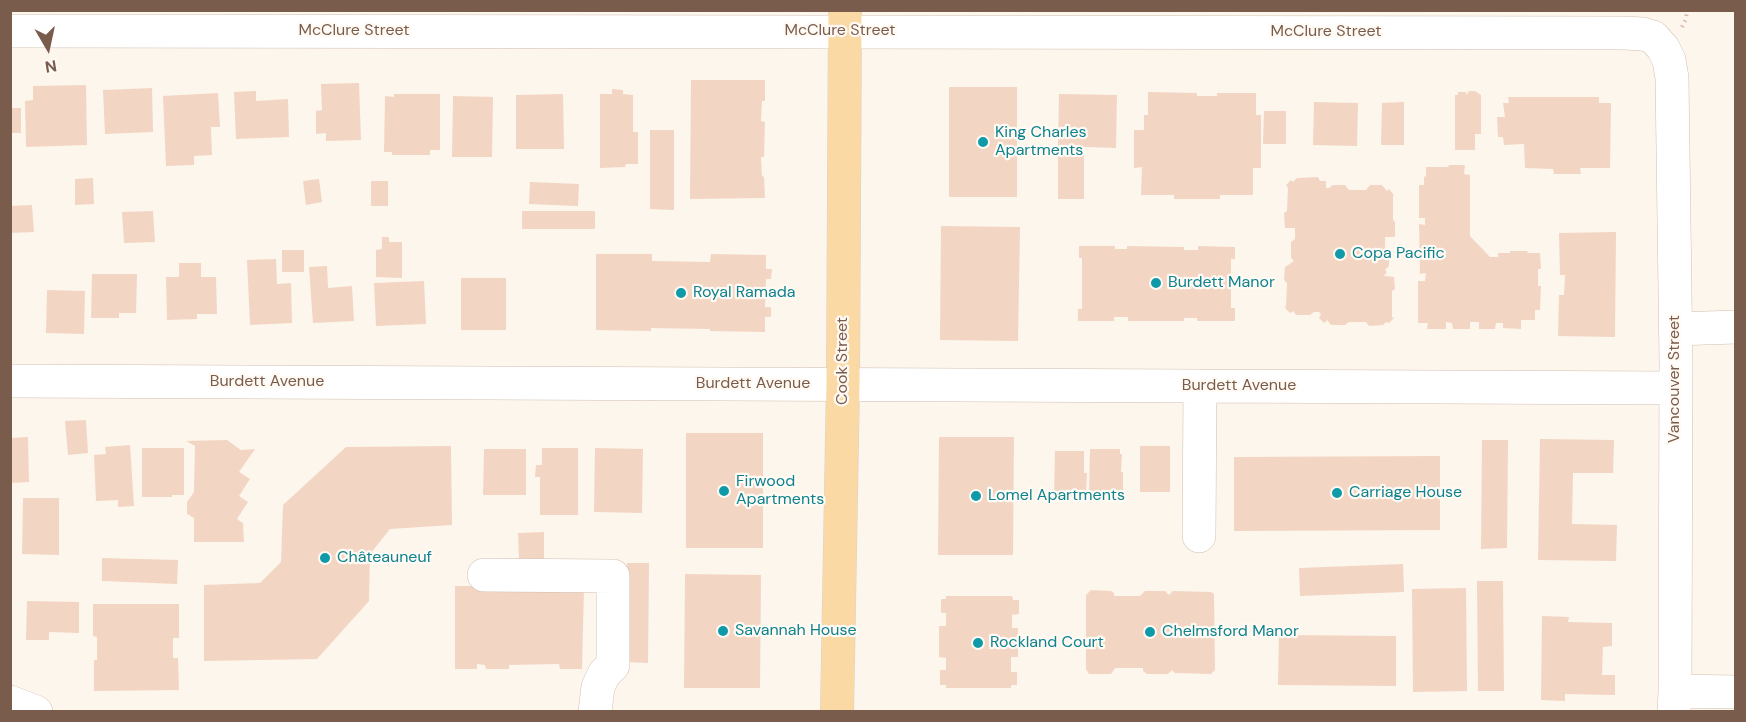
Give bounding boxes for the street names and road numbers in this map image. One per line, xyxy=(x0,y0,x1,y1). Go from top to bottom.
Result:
street label: McClure Street xyxy=(298,21,410,41)
street label: McClure Street xyxy=(784,21,896,41)
street label: McClure Street xyxy=(1270,22,1382,42)
street label: Vancouver Street xyxy=(1665,315,1685,443)
street label: Cook Street xyxy=(833,317,853,405)
street label: Burdett Avenue xyxy=(210,372,324,392)
street label: Burdett Avenue xyxy=(696,374,810,394)
street label: Burdett Avenue xyxy=(1182,376,1296,396)

